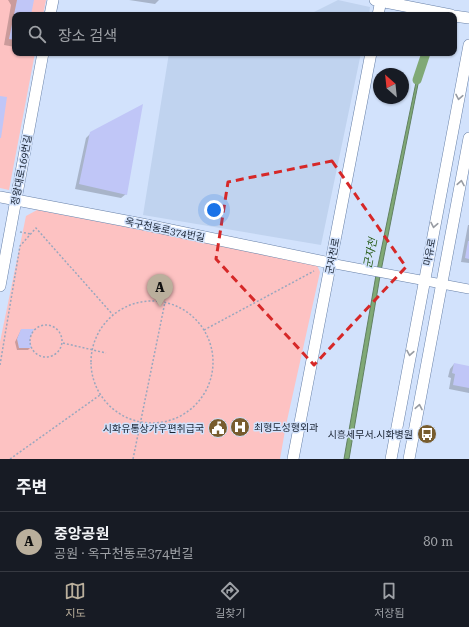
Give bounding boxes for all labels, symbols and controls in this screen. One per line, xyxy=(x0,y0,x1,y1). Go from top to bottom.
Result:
search box xyxy=(12,12,457,56)
icon: search xyxy=(26,23,48,45)
text: 장소 검색 xyxy=(58,27,117,45)
north arrow xyxy=(373,68,409,104)
one-way arrow xyxy=(455,94,464,100)
street label: 정왕대로169번길 xyxy=(9,134,34,206)
one-way arrow xyxy=(456,180,464,186)
your location xyxy=(204,200,224,220)
street label: 옥구천동로374번길 xyxy=(124,216,206,243)
one-way arrow xyxy=(431,222,439,228)
water label: 군자천 xyxy=(361,235,380,269)
street label: 군자천로 xyxy=(324,237,341,275)
street label: 마유로 xyxy=(421,237,438,267)
pin: A xyxy=(147,274,173,307)
one-way arrow xyxy=(407,350,415,356)
one-way arrow xyxy=(414,404,422,410)
hospital icon: 최형도성형외과 xyxy=(229,416,251,438)
public building icon: 시화유통상가우편취급국 xyxy=(207,417,229,439)
place label: 최형도성형외과 xyxy=(254,422,318,433)
place label: 시화유통상가우편취급국 xyxy=(103,423,204,434)
bus stop icon: 시흥세무서.시화병원 xyxy=(416,423,438,445)
place label: 시흥세무서.시화병원 xyxy=(328,429,413,440)
text: 주변 xyxy=(16,477,47,497)
text: 중앙공원 xyxy=(54,525,109,543)
text: A xyxy=(24,534,34,549)
text: 80 m xyxy=(423,534,453,549)
text: 공원 · 옥구천동로374번길 xyxy=(54,546,193,561)
tab: 지도 xyxy=(64,580,86,620)
tab: 길찾기 xyxy=(215,580,246,620)
tab: 저장됨 xyxy=(374,580,405,620)

